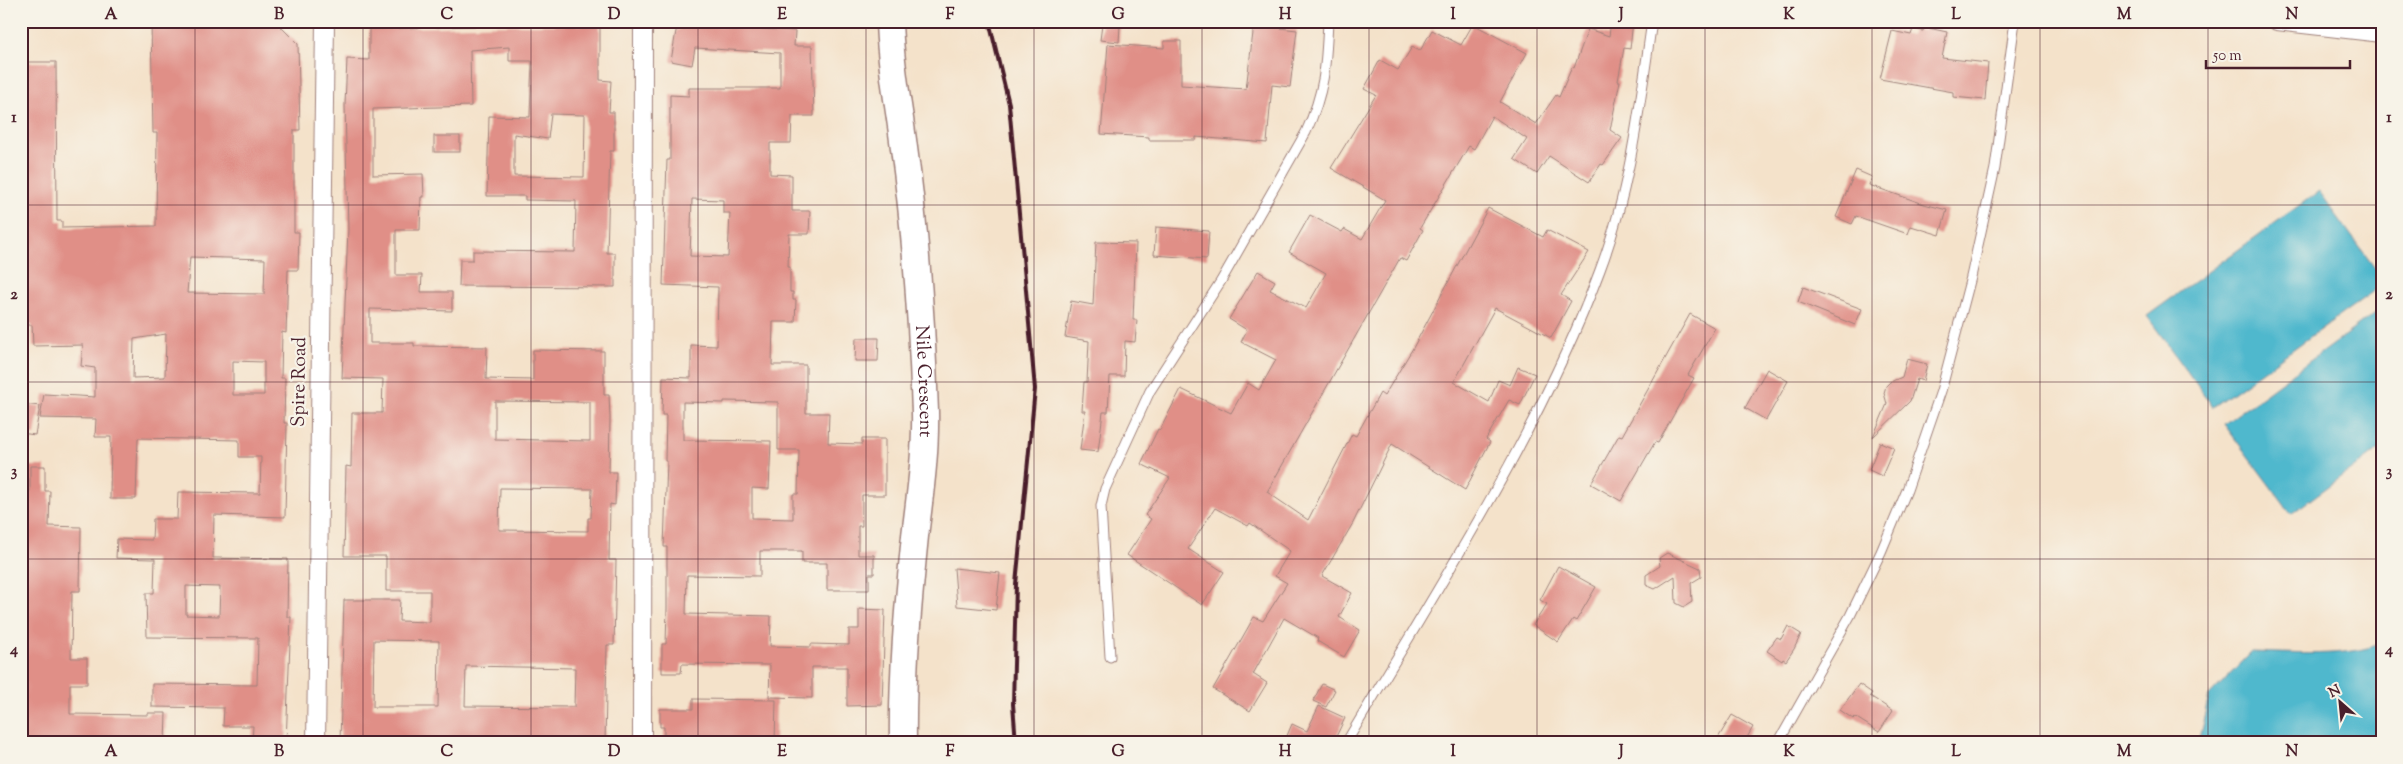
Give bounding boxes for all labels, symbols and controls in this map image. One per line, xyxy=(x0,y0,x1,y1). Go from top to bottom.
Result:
text: A xyxy=(105,4,118,27)
text: B xyxy=(274,4,284,27)
text: C xyxy=(441,4,454,27)
text: D xyxy=(608,4,621,27)
text: E xyxy=(777,4,787,27)
text: F xyxy=(946,4,955,27)
text: G xyxy=(1111,4,1125,27)
text: H xyxy=(1279,4,1292,27)
text: I xyxy=(1450,4,1456,27)
text: J xyxy=(1617,4,1624,27)
text: K xyxy=(1783,4,1795,27)
text: L xyxy=(1951,4,1961,27)
text: M xyxy=(2117,4,2132,27)
text: N xyxy=(2286,4,2299,27)
scale bar xyxy=(2206,38,2349,70)
text: 50 m xyxy=(2212,46,2242,67)
text: 1 xyxy=(11,107,17,130)
text: 1 xyxy=(2386,107,2392,130)
text: 2 xyxy=(10,284,18,307)
text: 2 xyxy=(2385,284,2393,307)
street label: Nile Crescent xyxy=(908,324,939,438)
street label: Spire Road xyxy=(286,337,314,427)
text: 3 xyxy=(11,461,18,484)
text: 3 xyxy=(2386,461,2393,484)
text: 4 xyxy=(9,639,18,662)
text: 4 xyxy=(2384,639,2393,662)
north arrow xyxy=(2316,676,2366,726)
text: N xyxy=(2325,681,2345,704)
text: A xyxy=(105,741,118,764)
text: B xyxy=(274,741,284,764)
text: C xyxy=(441,741,454,764)
text: D xyxy=(608,741,621,764)
text: E xyxy=(777,741,787,764)
text: F xyxy=(946,741,955,764)
text: G xyxy=(1111,741,1125,764)
text: H xyxy=(1279,741,1292,764)
text: I xyxy=(1450,741,1456,764)
text: J xyxy=(1617,741,1624,764)
text: K xyxy=(1783,741,1795,764)
text: L xyxy=(1951,741,1961,764)
text: M xyxy=(2117,741,2132,764)
text: N xyxy=(2286,741,2299,764)

